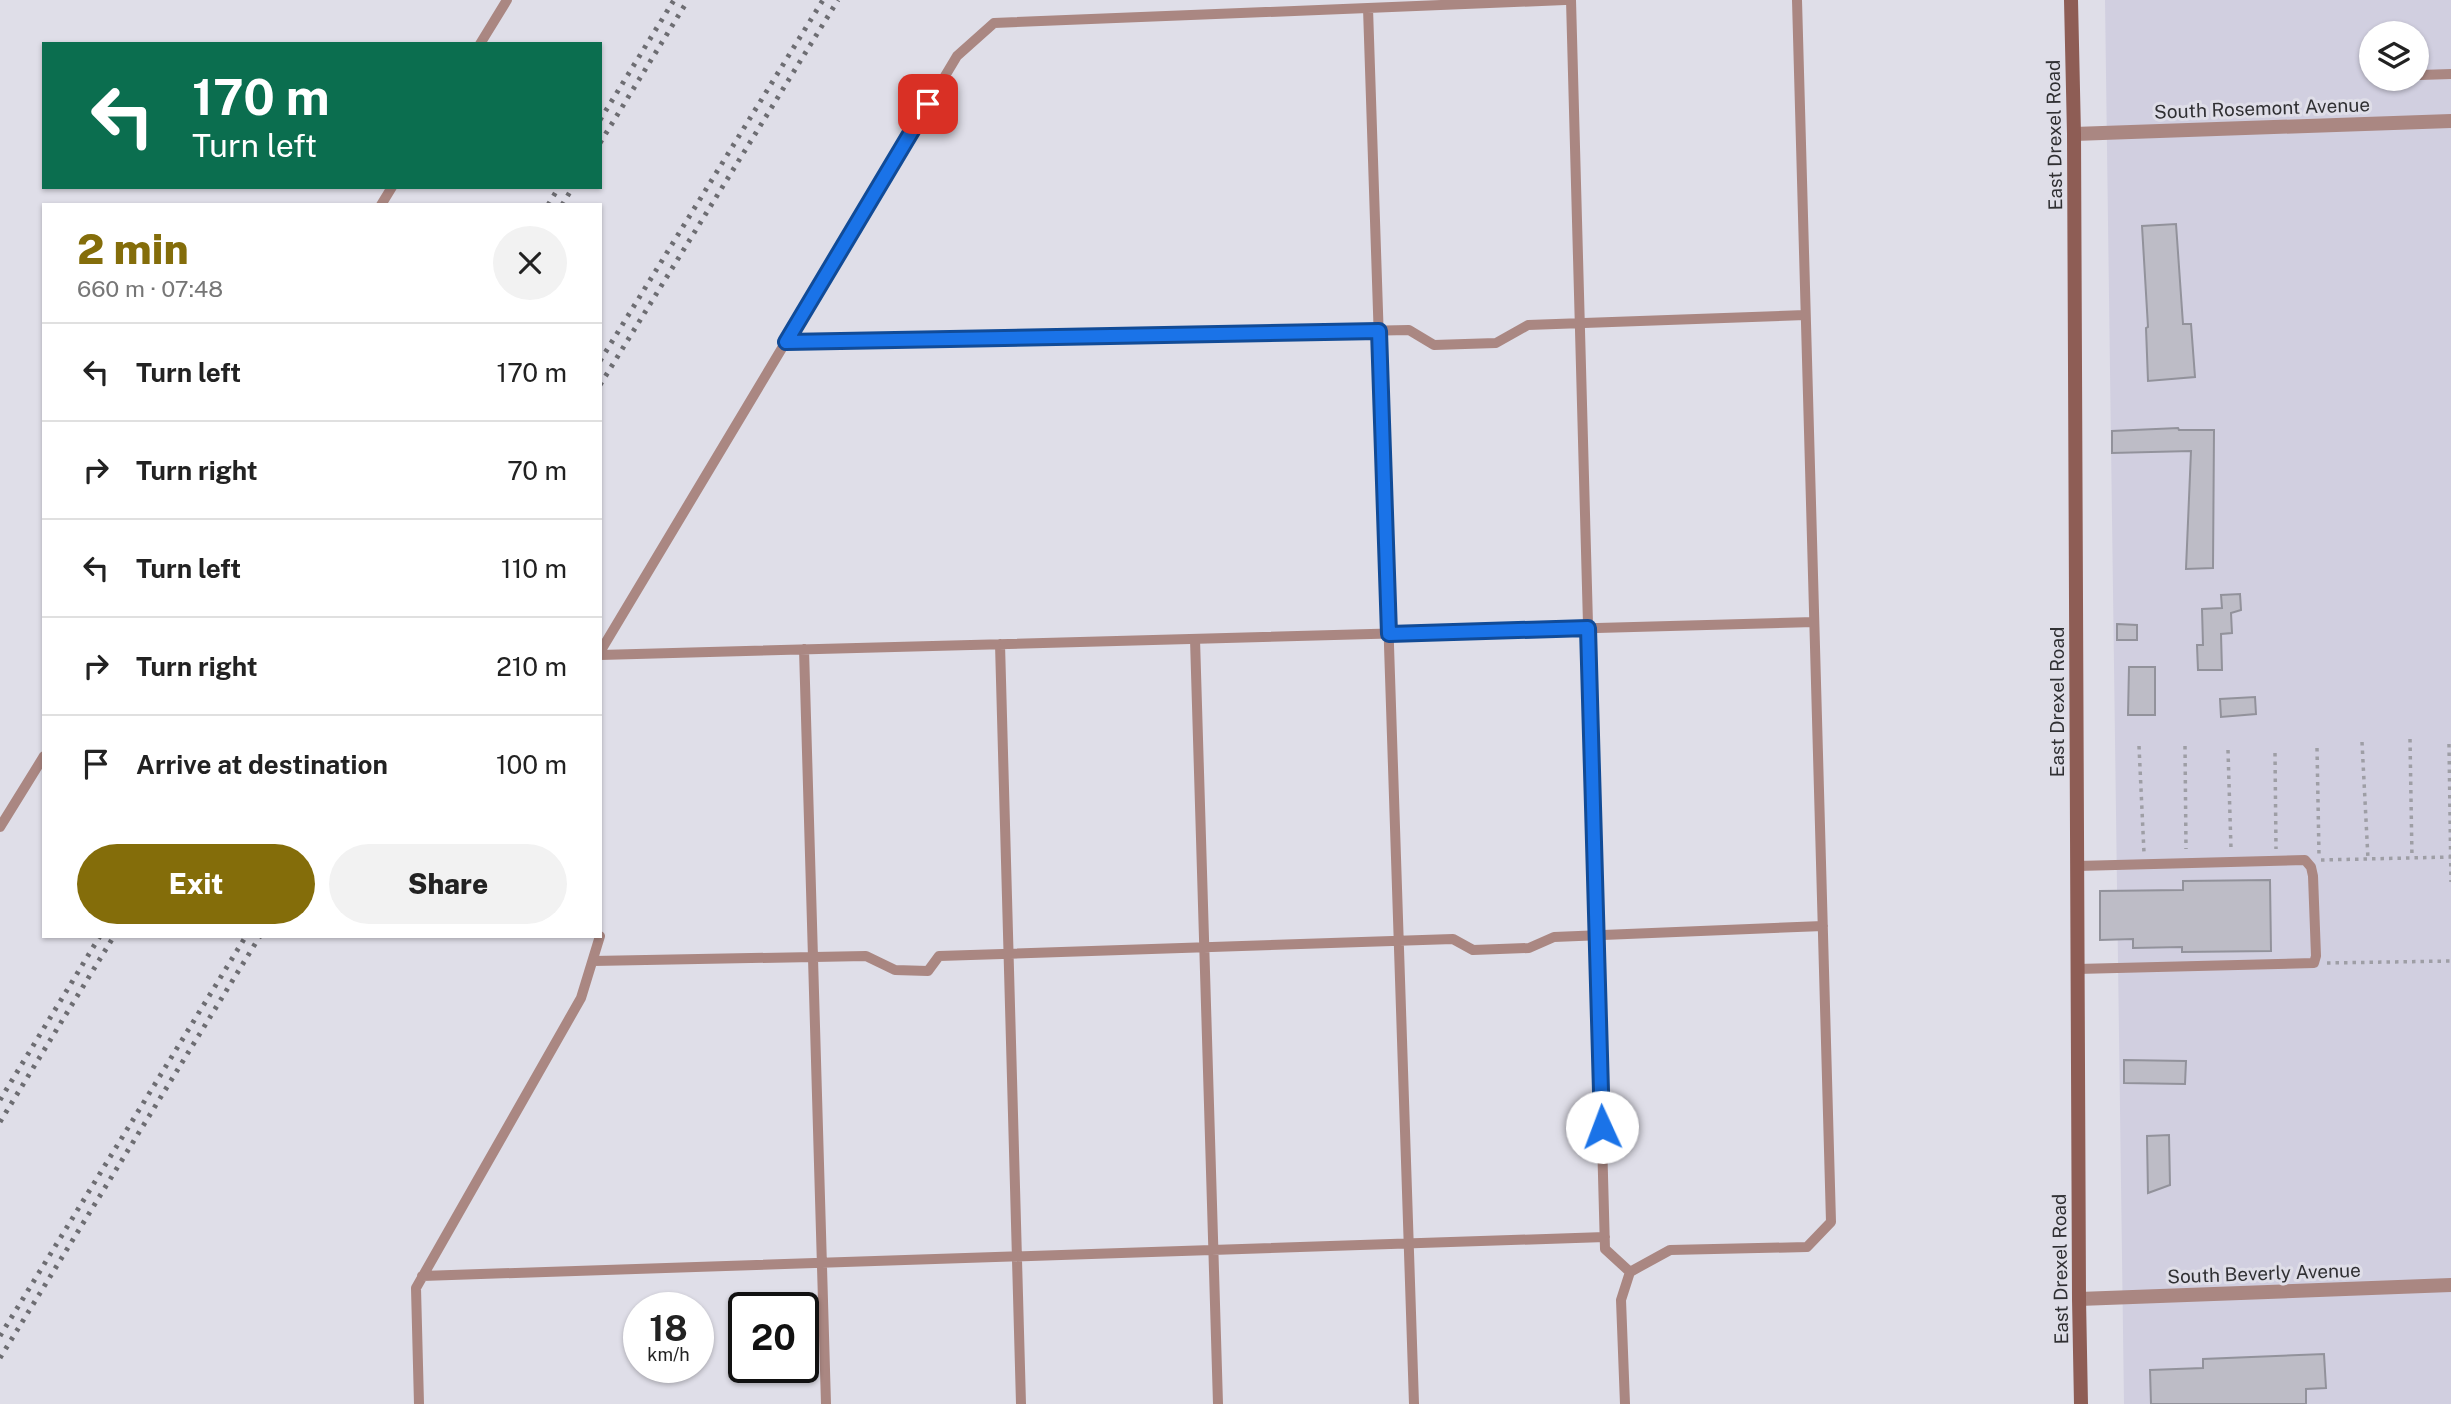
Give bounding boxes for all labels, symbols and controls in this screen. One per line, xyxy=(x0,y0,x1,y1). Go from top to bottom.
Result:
map controls xyxy=(2359,21,2429,91)
button: layers xyxy=(2359,21,2429,91)
street label: East Drexel Road xyxy=(2042,60,2066,210)
text: 170 m xyxy=(192,68,330,126)
icon: left xyxy=(77,70,168,161)
pin xyxy=(898,74,958,134)
icon: arrive xyxy=(909,85,947,123)
street label: South Rosemont Avenue xyxy=(2154,93,2370,123)
text: Turn left xyxy=(192,127,317,164)
text: 2 min xyxy=(77,224,189,273)
button: close xyxy=(493,226,567,300)
text: 660 m · 07:48 xyxy=(77,275,223,302)
icon: left xyxy=(77,353,115,391)
text: Turn left xyxy=(136,357,241,388)
text: 170 m xyxy=(497,357,567,388)
icon: right xyxy=(77,451,115,489)
text: Turn right xyxy=(136,455,258,486)
text: 70 m xyxy=(507,455,567,486)
icon: left xyxy=(77,549,115,587)
text: Turn left xyxy=(136,553,241,584)
text: 110 m xyxy=(501,553,567,584)
street label: East Drexel Road xyxy=(2046,627,2068,777)
icon: right xyxy=(77,647,115,685)
text: Turn right xyxy=(136,651,258,682)
text: 210 m xyxy=(496,651,567,682)
icon: arrive xyxy=(77,745,115,783)
text: Arrive at destination xyxy=(136,749,388,780)
text: 100 m xyxy=(496,749,567,780)
button: Exit xyxy=(77,844,315,924)
button: Share xyxy=(329,844,567,924)
position arrow xyxy=(1565,1090,1639,1164)
street label: East Drexel Road xyxy=(2048,1194,2072,1344)
street label: South Beverly Avenue xyxy=(2167,1259,2361,1287)
speed limit sign: 20 xyxy=(728,1292,819,1383)
text: 18 xyxy=(649,1308,688,1349)
text: km/h xyxy=(647,1344,690,1365)

